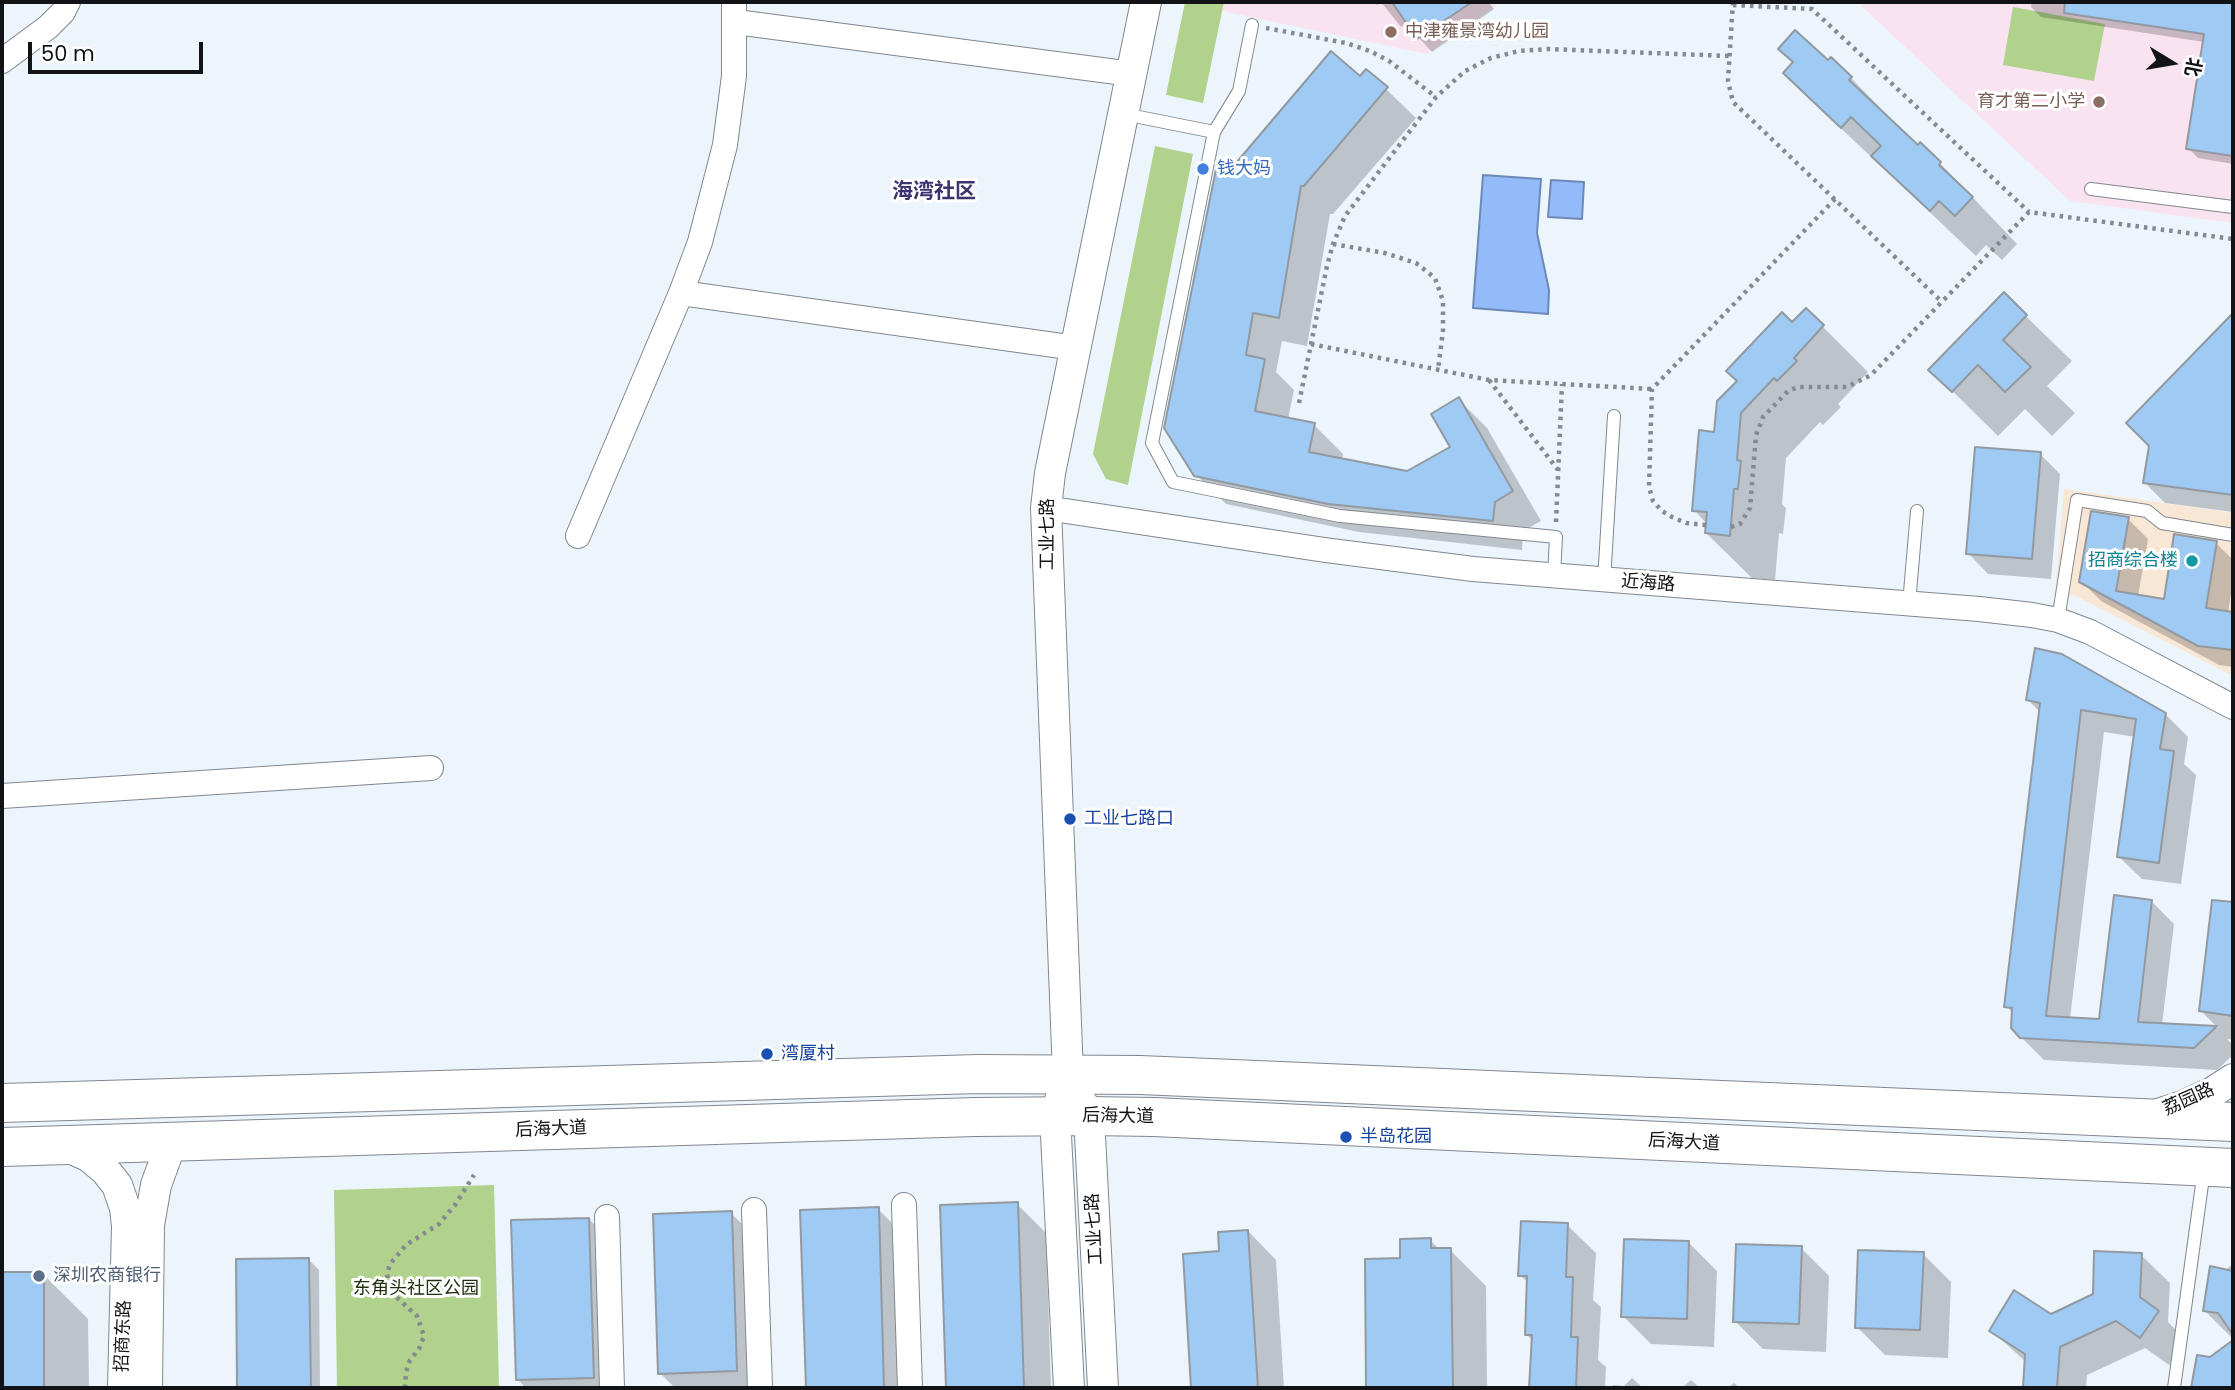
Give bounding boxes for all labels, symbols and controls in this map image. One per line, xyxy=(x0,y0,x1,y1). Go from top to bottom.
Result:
place label: 中津雍景湾幼儿园 xyxy=(1405,21,1549,43)
marker: 中津雍景湾幼儿园 xyxy=(1383,24,1399,40)
scale bar xyxy=(32,28,206,72)
north arrow xyxy=(2137,28,2207,98)
text: 50 m xyxy=(41,39,95,68)
text: 北 xyxy=(2178,55,2208,79)
place label: 育才第二小学 xyxy=(1977,91,2085,113)
marker: 育才第二小学 xyxy=(2091,94,2107,110)
place label: 钱大妈 xyxy=(1217,158,1271,180)
marker: 钱大妈 xyxy=(1195,161,1211,177)
district label: 海湾社区 xyxy=(892,180,976,206)
street label: 工业七路 xyxy=(1037,498,1059,570)
place label: 招商综合楼 xyxy=(2088,550,2178,572)
marker: 招商综合楼 xyxy=(2184,553,2200,569)
street label: 近海路 xyxy=(1620,571,1676,597)
place label: 工业七路口 xyxy=(1084,808,1174,830)
marker: 工业七路口 xyxy=(1062,811,1078,827)
place label: 湾厦村 xyxy=(781,1043,835,1065)
marker: 湾厦村 xyxy=(759,1046,775,1062)
street label: 荔园路 xyxy=(2160,1079,2218,1121)
street label: 后海大道 xyxy=(1082,1106,1154,1128)
street label: 后海大道 xyxy=(515,1118,587,1142)
place label: 半岛花园 xyxy=(1360,1126,1432,1148)
marker: 半岛花园 xyxy=(1338,1129,1354,1145)
street label: 后海大道 xyxy=(1647,1130,1721,1156)
street label: 工业七路 xyxy=(1082,1192,1108,1266)
place label: 深圳农商银行 xyxy=(53,1265,161,1287)
marker: 深圳农商银行 xyxy=(31,1268,47,1284)
park label: 东角头社区公园 xyxy=(353,1278,479,1300)
street label: 招商东路 xyxy=(112,1300,136,1372)

